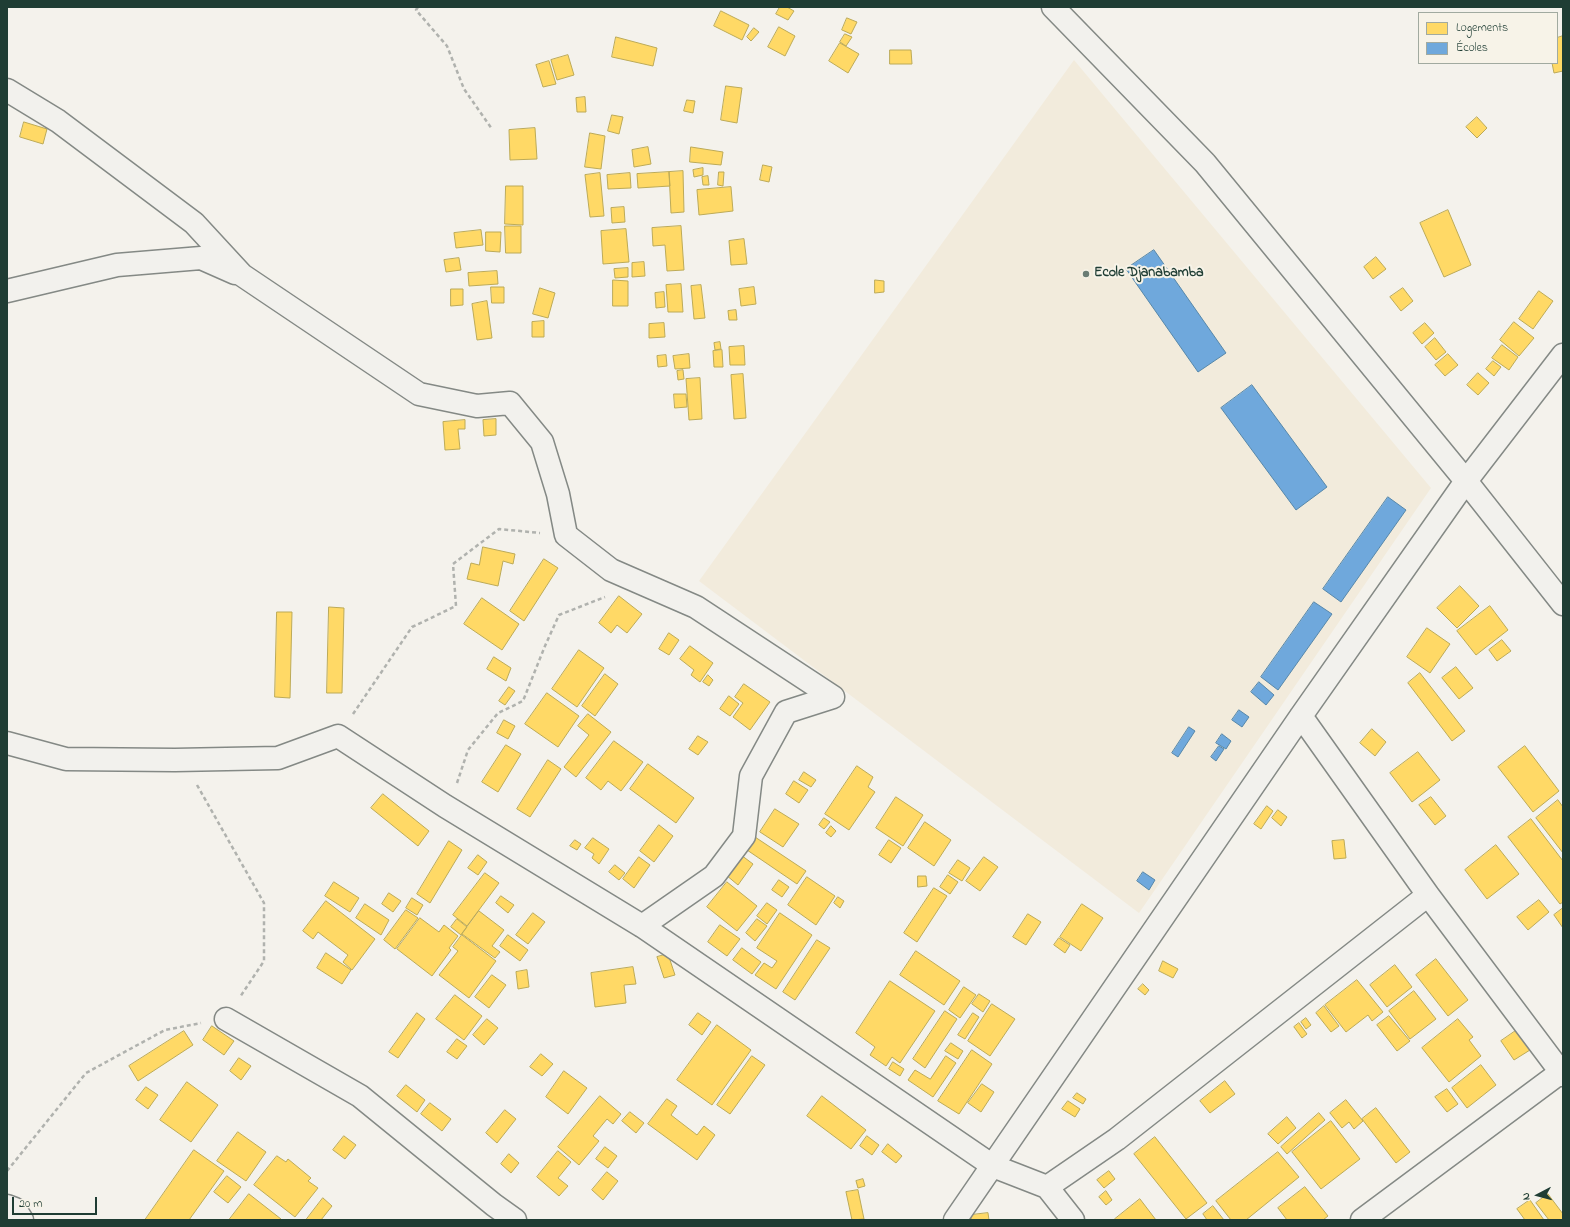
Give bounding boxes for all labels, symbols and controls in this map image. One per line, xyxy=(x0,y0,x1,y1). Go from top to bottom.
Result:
legend xyxy=(1418,12,1558,64)
text: Logements xyxy=(1456,19,1508,37)
text: Écoles xyxy=(1456,39,1488,57)
place label: Ecole Djanabamba xyxy=(1094,266,1204,282)
marker: Ecole Djanabamba xyxy=(1081,269,1091,279)
north arrow xyxy=(1518,1175,1558,1215)
scale bar xyxy=(14,1189,99,1215)
text: N xyxy=(1518,1192,1534,1201)
text: 20 m xyxy=(19,1195,42,1213)

